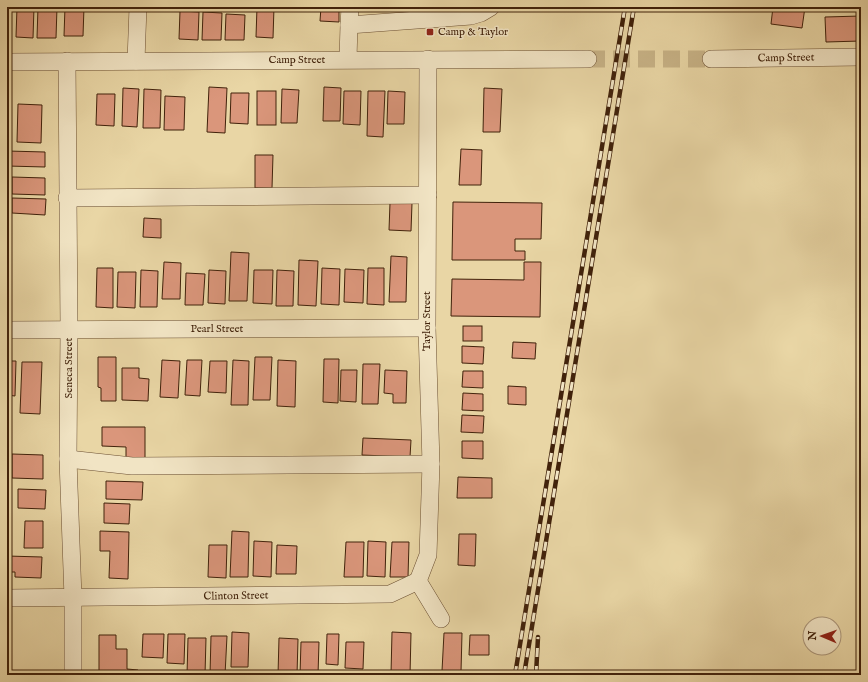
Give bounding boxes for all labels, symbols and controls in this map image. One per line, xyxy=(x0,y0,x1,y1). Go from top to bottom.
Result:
place label: Camp & Taylor xyxy=(438,25,508,39)
marker: Camp & Taylor xyxy=(425,27,435,37)
street label: Camp Street xyxy=(757,51,815,65)
street label: Camp Street xyxy=(269,53,326,67)
street label: Taylor Street xyxy=(420,291,434,351)
street label: Pearl Street xyxy=(191,322,244,336)
street label: Seneca Street xyxy=(62,337,76,398)
street label: Clinton Street xyxy=(203,588,269,604)
north arrow xyxy=(802,616,842,656)
text: N xyxy=(806,630,820,642)

